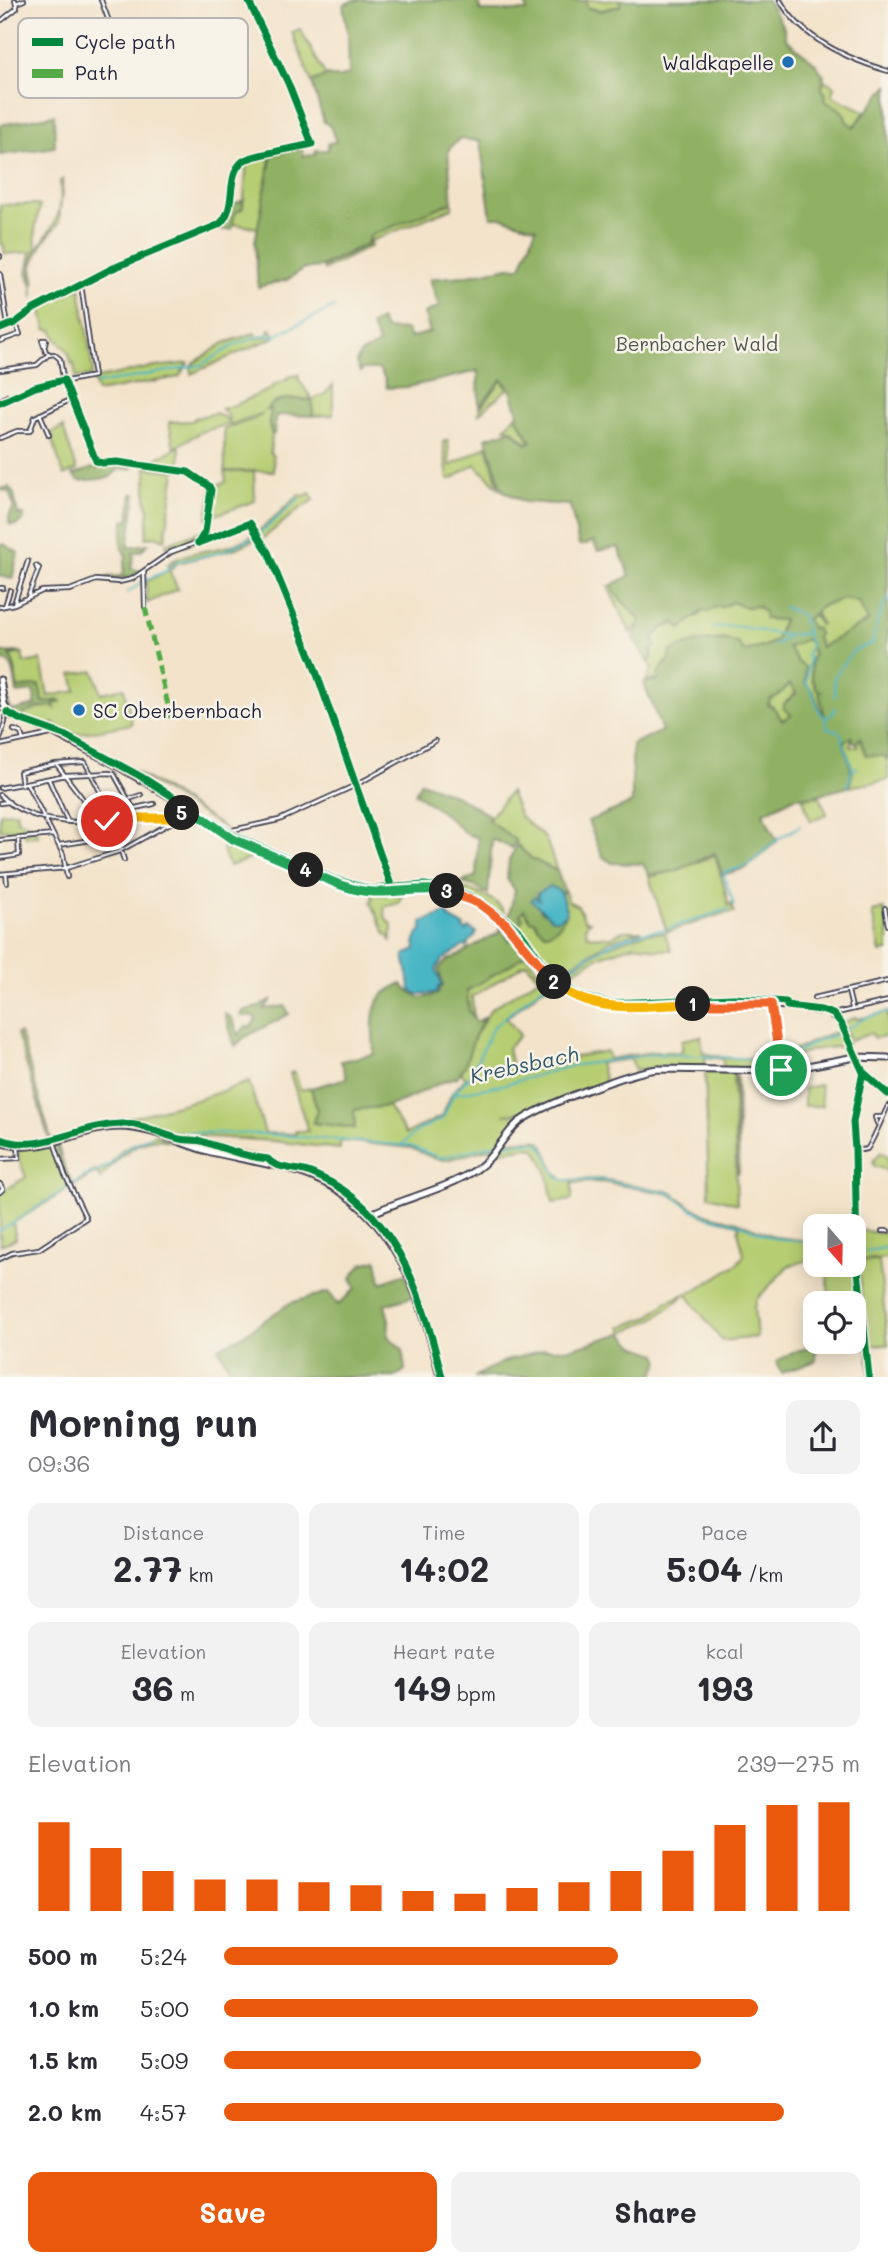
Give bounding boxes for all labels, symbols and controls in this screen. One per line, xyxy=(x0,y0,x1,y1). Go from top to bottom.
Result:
legend xyxy=(18,18,248,98)
text: Cycle path xyxy=(75,29,175,54)
place label: Waldkapelle xyxy=(662,50,774,75)
marker: Waldkapelle xyxy=(780,54,796,70)
text: Path xyxy=(75,60,118,85)
park label: Bernbacher Wald xyxy=(616,331,778,356)
place label: SC Oberbernbach xyxy=(93,698,262,723)
marker: SC Oberbernbach xyxy=(71,702,87,718)
pin xyxy=(77,791,137,851)
pin: 5 xyxy=(164,796,200,830)
text: 5 xyxy=(176,800,187,825)
icon: check xyxy=(88,802,126,840)
pin: 4 xyxy=(288,852,324,888)
text: 4 xyxy=(299,857,312,882)
pin: 3 xyxy=(430,874,464,908)
text: 3 xyxy=(441,878,452,903)
pin: 2 xyxy=(536,964,572,1000)
text: 2 xyxy=(548,969,559,994)
pin: 1 xyxy=(676,986,710,1021)
text: 1 xyxy=(688,991,697,1016)
water label: Krebsbach xyxy=(467,1039,581,1089)
pin xyxy=(751,1040,811,1100)
icon: arrive xyxy=(762,1051,800,1089)
north arrow xyxy=(803,1214,866,1278)
map controls xyxy=(803,1214,866,1354)
button: locate xyxy=(803,1291,866,1354)
text: Morning run xyxy=(28,1397,258,1447)
button: share xyxy=(786,1400,860,1474)
text: 09:36 xyxy=(28,1448,90,1478)
text: Distance xyxy=(122,1520,204,1545)
text: Time xyxy=(422,1520,466,1545)
text: Pace xyxy=(701,1520,748,1545)
text: 2.77 xyxy=(113,1545,182,1591)
text: 14:02 xyxy=(399,1545,489,1591)
text: 5:04 xyxy=(666,1545,742,1591)
text: km xyxy=(182,1562,214,1587)
text: /km xyxy=(742,1562,783,1587)
text: Elevation xyxy=(121,1639,206,1664)
text: Heart rate xyxy=(393,1639,495,1664)
text: kcal xyxy=(706,1639,744,1664)
text: 36 xyxy=(132,1664,174,1710)
text: 149 xyxy=(392,1664,451,1710)
text: 193 xyxy=(696,1664,753,1710)
text: m xyxy=(174,1681,195,1706)
text: bpm xyxy=(451,1681,496,1706)
text: Elevation xyxy=(28,1748,131,1778)
text: 239–275 m xyxy=(737,1748,860,1778)
text: 500 m xyxy=(28,1941,98,1971)
text: 5:24 xyxy=(140,1941,187,1971)
text: 1.0 km xyxy=(28,1993,99,2023)
text: 5:00 xyxy=(140,1993,189,2023)
text: 1.5 km xyxy=(28,2045,98,2075)
text: 5:09 xyxy=(140,2045,188,2075)
text: 2.0 km xyxy=(28,2097,102,2127)
text: 4:57 xyxy=(140,2097,187,2127)
button: Save xyxy=(28,2172,437,2252)
button: Share xyxy=(451,2172,860,2252)

